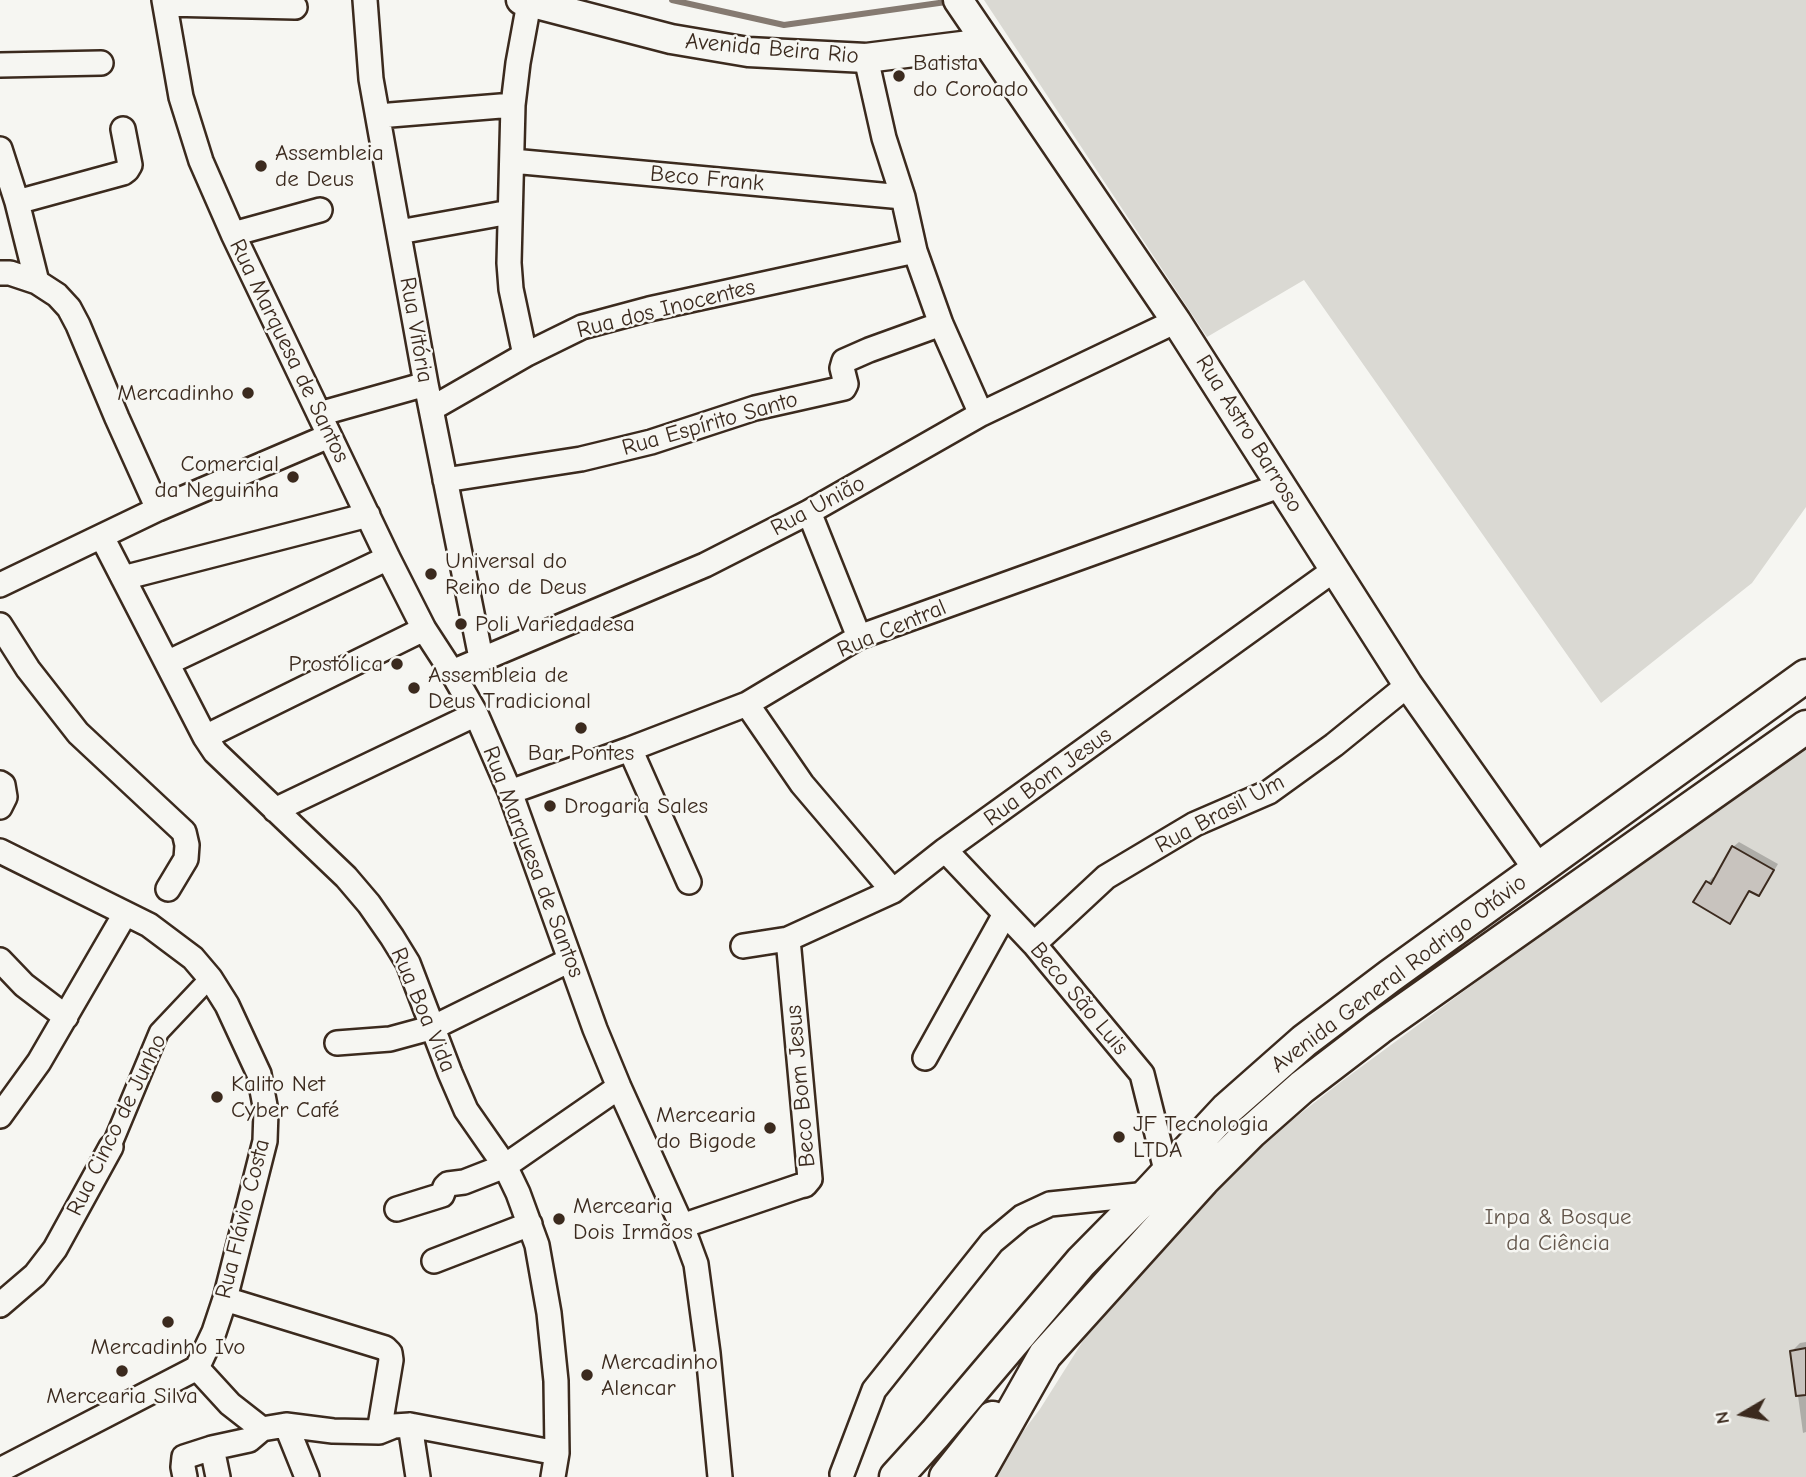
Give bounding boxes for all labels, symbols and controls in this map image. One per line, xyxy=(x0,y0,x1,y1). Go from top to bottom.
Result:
street label: Avenida Beira Rio xyxy=(684,28,860,70)
place label: Batista do Coroado xyxy=(913,49,1028,103)
marker: Batista do Coroado xyxy=(891,68,907,84)
place label: Assembleia de Deus xyxy=(275,139,384,193)
marker: Assembleia de Deus xyxy=(253,158,269,174)
street label: Beco Frank xyxy=(649,160,765,198)
street label: Rua Marquesa de Santos xyxy=(223,235,355,467)
street label: Rua dos Inocentes xyxy=(574,274,758,344)
street label: Rua Vitória xyxy=(393,275,439,385)
street label: Rua Astro Barroso xyxy=(1189,350,1309,518)
place label: Mercadinho xyxy=(117,379,234,407)
marker: Mercadinho xyxy=(240,385,256,401)
street label: Rua Espírito Santo xyxy=(619,386,801,462)
place label: Comercial da Neguinha xyxy=(155,450,279,504)
marker: Comercial da Neguinha xyxy=(285,469,301,485)
street label: Rua União xyxy=(766,470,870,542)
place label: Universal do Reino de Deus xyxy=(445,547,586,601)
marker: Universal do Reino de Deus xyxy=(423,566,439,582)
street label: Rua Central xyxy=(833,594,951,664)
place label: Poli Variedadesa xyxy=(475,610,635,638)
marker: Poli Variedadesa xyxy=(453,616,469,632)
place label: Prostólica xyxy=(289,650,383,678)
marker: Prostólica xyxy=(389,656,405,672)
place label: Assembleia de Deus Tradicional xyxy=(428,661,591,715)
marker: Assembleia de Deus Tradicional xyxy=(406,680,422,696)
marker: Bar Pontes xyxy=(573,720,589,736)
street label: Rua Bom Jesus xyxy=(979,721,1117,833)
place label: Bar Pontes xyxy=(528,739,634,767)
street label: Rua Marquesa de Santos xyxy=(476,743,590,981)
street label: Rua Brasil Um xyxy=(1151,768,1289,860)
place label: Drogaria Sales xyxy=(564,792,708,820)
marker: Drogaria Sales xyxy=(542,798,558,814)
street label: Avenida General Rodrigo Otávio xyxy=(1266,869,1532,1079)
street label: Beco São Luis xyxy=(1024,937,1134,1061)
street label: Rua Boa Vida xyxy=(384,944,462,1076)
street label: Beco Bom Jesus xyxy=(780,1004,822,1168)
street label: Rua Cinco de Junho xyxy=(61,1030,173,1220)
place label: Kalito Net Cyber Café xyxy=(231,1070,339,1124)
marker: Kalito Net Cyber Café xyxy=(209,1089,225,1105)
place label: Mercearia do Bigode xyxy=(656,1101,756,1155)
place label: JF Tecnologia LTDA xyxy=(1133,1110,1269,1164)
marker: Mercearia do Bigode xyxy=(762,1120,778,1136)
marker: JF Tecnologia LTDA xyxy=(1111,1129,1127,1145)
street label: Rua Flávio Costa xyxy=(210,1136,276,1302)
place label: Mercearia Dois Irmãos xyxy=(573,1192,693,1246)
park label: Inpa & Bosque da Ciência xyxy=(1485,1203,1631,1257)
marker: Mercearia Dois Irmãos xyxy=(551,1211,567,1227)
marker: Mercadinho Ivo xyxy=(160,1314,176,1330)
place label: Mercadinho Ivo xyxy=(91,1333,245,1361)
place label: Mercadinho Alencar xyxy=(601,1348,718,1402)
marker: Mercearia Silva xyxy=(114,1363,130,1379)
marker: Mercadinho Alencar xyxy=(579,1367,595,1383)
north arrow xyxy=(1708,1379,1778,1449)
place label: Mercearia Silva xyxy=(46,1382,198,1410)
text: N xyxy=(1710,1410,1734,1426)

